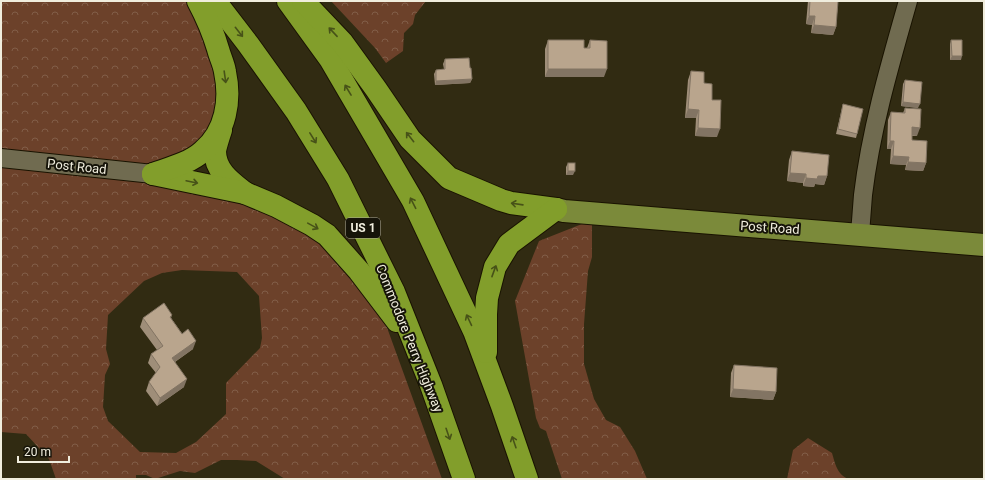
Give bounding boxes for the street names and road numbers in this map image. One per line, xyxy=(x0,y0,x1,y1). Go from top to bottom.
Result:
street label: Post Road xyxy=(47,156,107,177)
road number: US 1 xyxy=(346,218,380,238)
street label: Post Road xyxy=(740,218,800,237)
street label: Commodore Perry Highway xyxy=(373,262,446,414)

